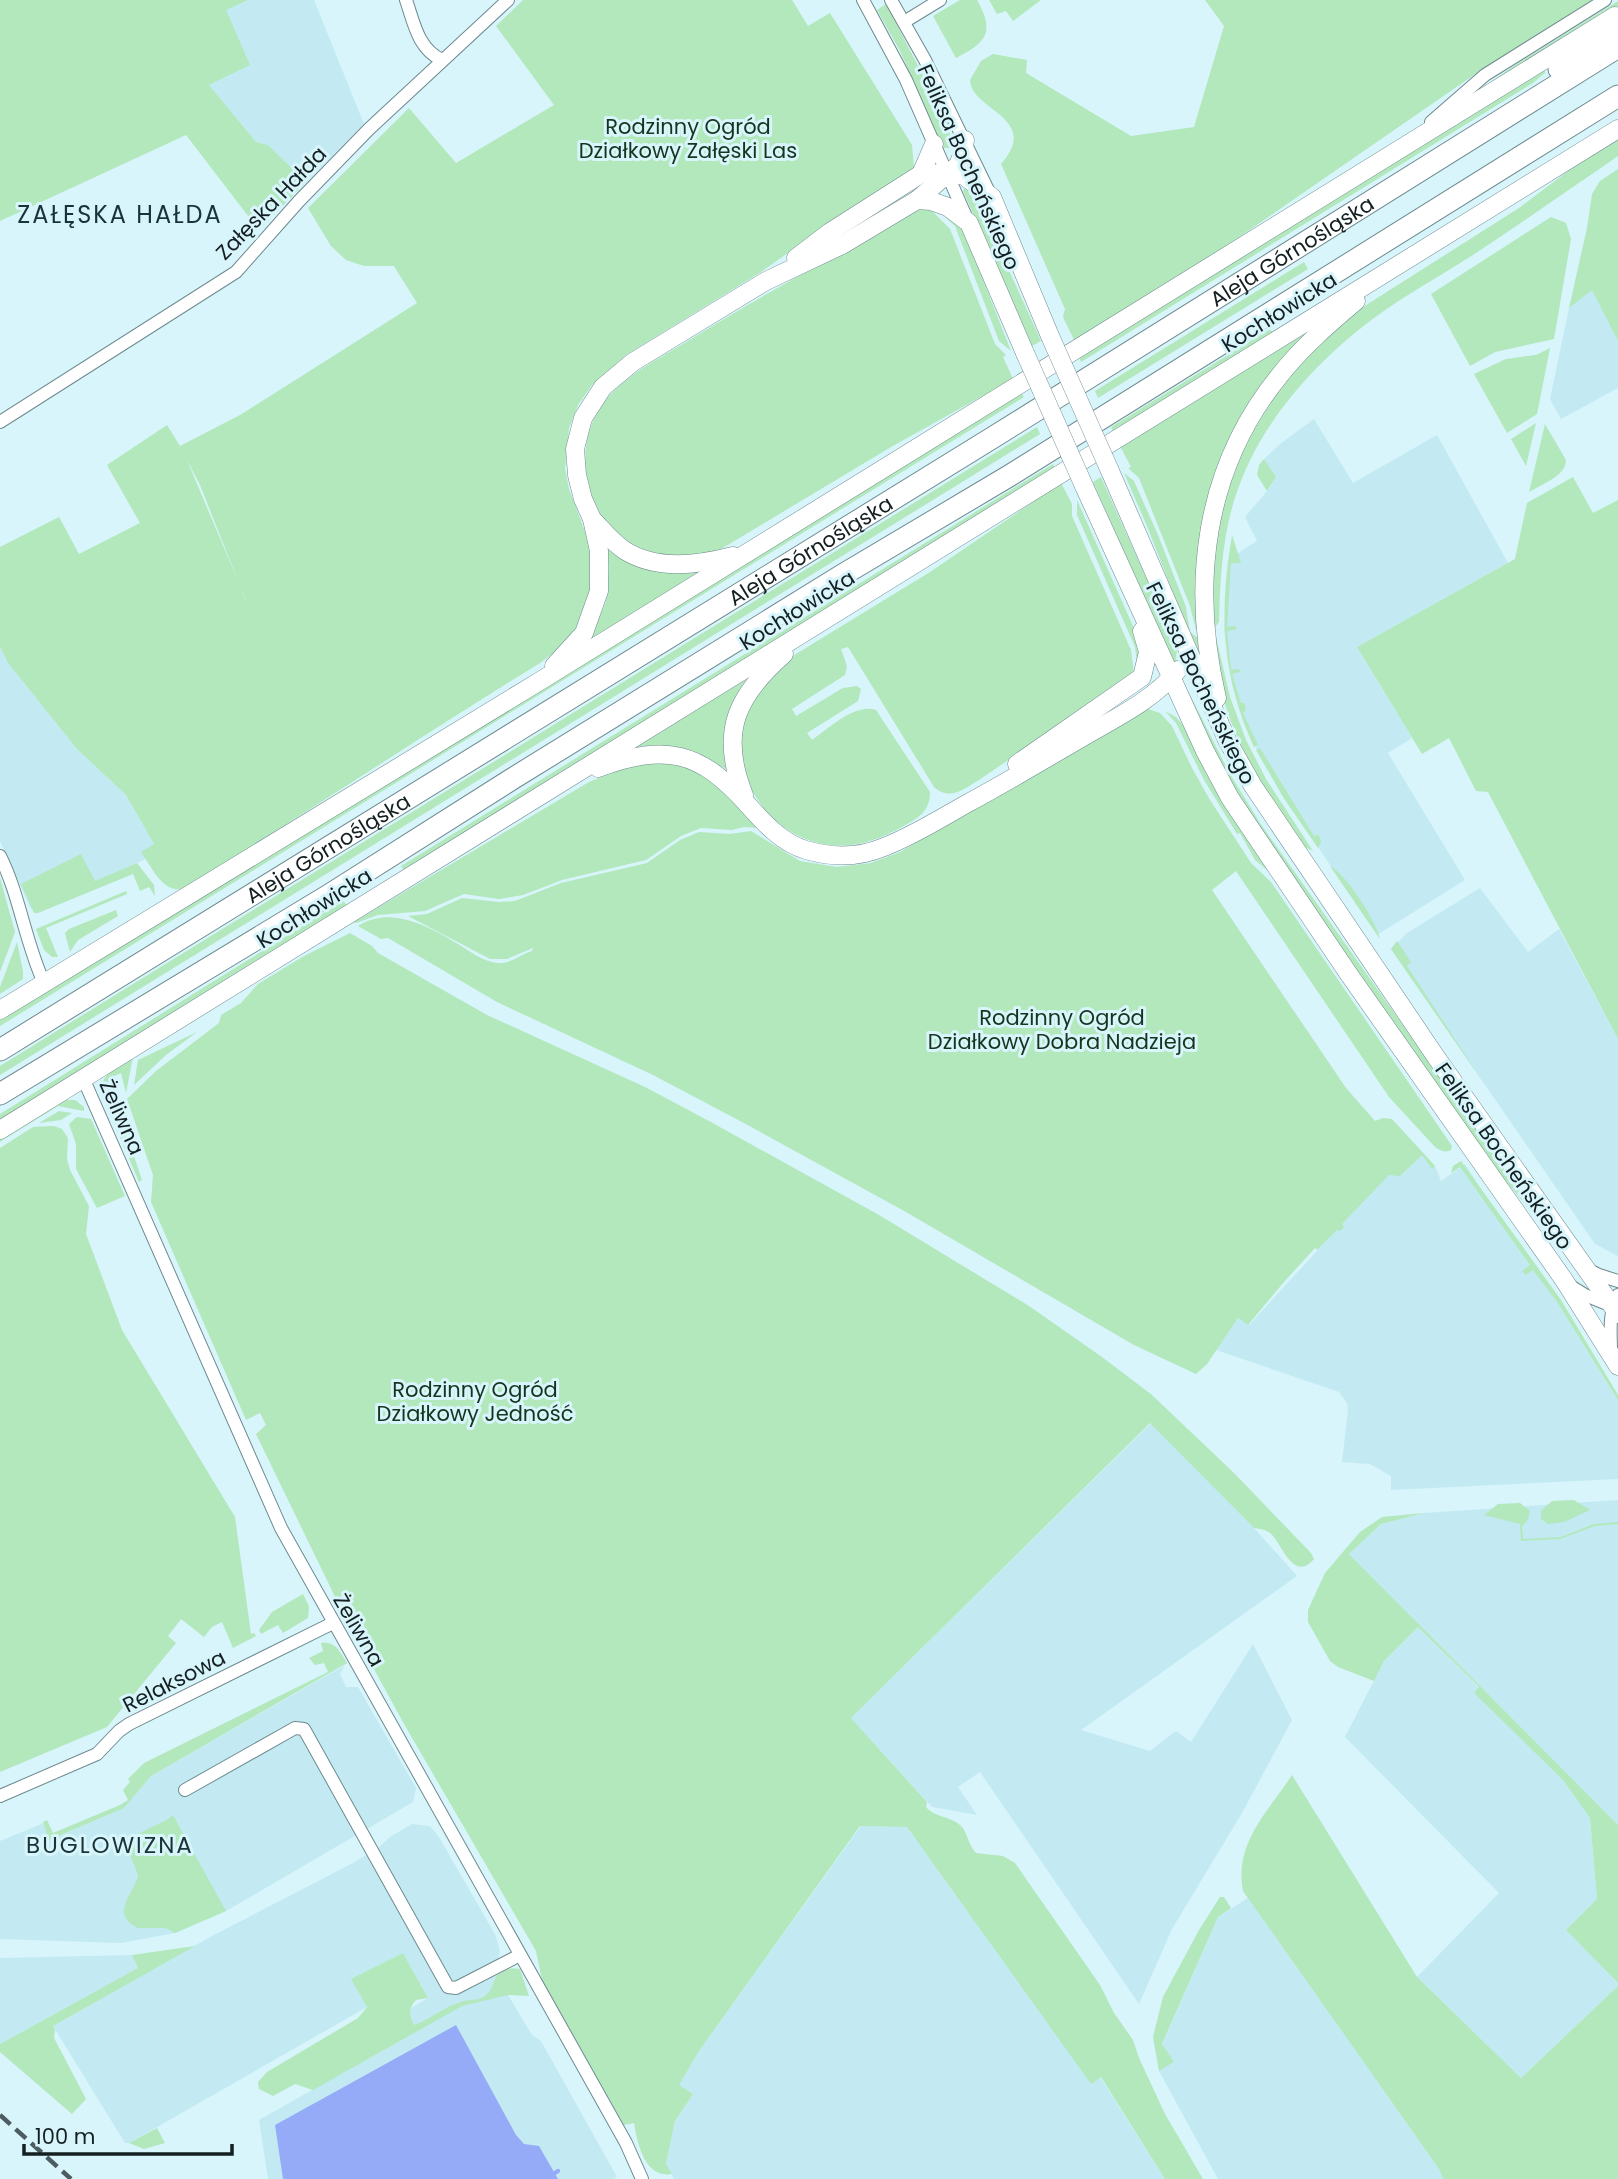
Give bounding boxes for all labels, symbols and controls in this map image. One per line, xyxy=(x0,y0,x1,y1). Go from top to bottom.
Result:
street label: Feliksa Bocheńskiego xyxy=(911,60,1027,274)
park label: Rodzinny Ogród Działkowy Załęski Las xyxy=(579,112,797,165)
street label: Załęska Hałda xyxy=(209,140,333,266)
street label: Aleja Górnośląska xyxy=(1204,189,1379,313)
district label: ZAŁĘSKA HAŁDA xyxy=(17,198,223,231)
street label: Kochłowicka xyxy=(1216,265,1342,359)
street label: Aleja Górnośląska xyxy=(722,488,898,612)
street label: Kochłowicka xyxy=(734,563,860,657)
street label: Feliksa Bocheńskiego xyxy=(1139,577,1263,789)
street label: Aleja Górnośląska xyxy=(240,786,415,910)
street label: Kochłowicka xyxy=(251,861,377,955)
park label: Rodzinny Ogród Działkowy Dobra Nadzieja xyxy=(928,1003,1196,1056)
street label: Feliksa Bocheńskiego xyxy=(1428,1057,1580,1255)
street label: Żeliwna xyxy=(93,1075,151,1159)
park label: Rodzinny Ogród Działkowy Jedność xyxy=(377,1375,573,1428)
street label: Żeliwna xyxy=(327,1588,391,1672)
street label: Relaksowa xyxy=(118,1643,230,1719)
district label: BUGLOWIZNA xyxy=(26,1829,194,1861)
scale bar xyxy=(24,2112,233,2156)
text: 100 m xyxy=(35,2122,95,2151)

